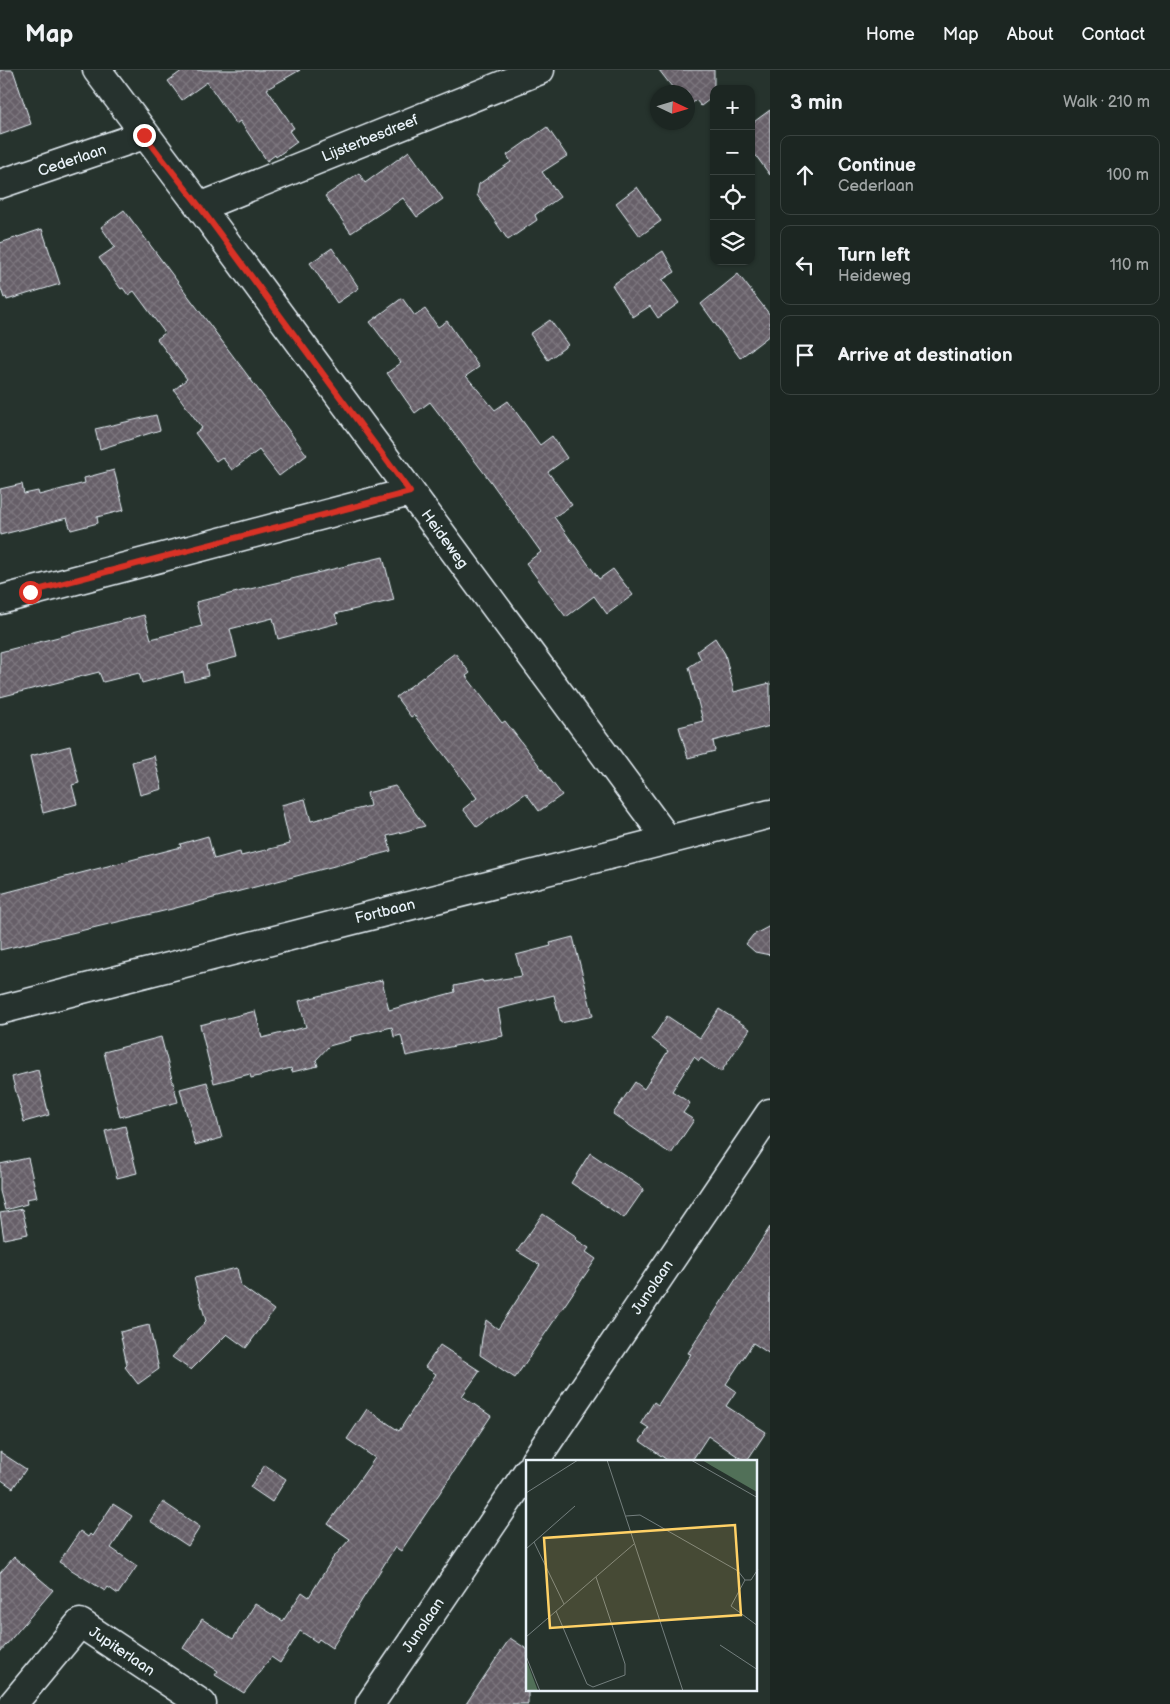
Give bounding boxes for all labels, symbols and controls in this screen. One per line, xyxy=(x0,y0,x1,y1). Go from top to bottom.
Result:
text: Map xyxy=(25,20,73,49)
text: Home xyxy=(866,24,915,45)
text: Map xyxy=(943,24,979,45)
text: About xyxy=(1007,24,1054,45)
text: Contact xyxy=(1082,24,1145,45)
north arrow xyxy=(650,85,695,130)
map controls xyxy=(710,85,755,265)
button: + xyxy=(710,85,755,130)
text: 3 min xyxy=(790,90,843,115)
text: Walk · 210 m xyxy=(1063,93,1150,112)
street label: Lijsterbesdreef xyxy=(319,110,422,166)
route end xyxy=(133,124,156,147)
button: − xyxy=(710,130,755,175)
street label: Cederlaan xyxy=(35,140,109,181)
text: Continue xyxy=(838,154,916,177)
icon: ahead xyxy=(791,161,819,189)
text: 100 m xyxy=(1106,166,1149,185)
button: locate xyxy=(710,175,755,220)
text: Cederlaan xyxy=(838,177,914,196)
button: layers xyxy=(710,220,755,265)
text: Turn left xyxy=(838,244,910,267)
icon: left xyxy=(791,251,819,279)
text: 110 m xyxy=(1110,256,1149,275)
text: Heideweg xyxy=(838,267,911,286)
icon: arrive xyxy=(791,341,819,369)
text: Arrive at destination xyxy=(838,344,1013,367)
street label: Heideweg xyxy=(417,506,472,573)
route start xyxy=(19,581,42,604)
street label: Fortbaan xyxy=(353,895,417,928)
street label: Junolaan xyxy=(627,1256,678,1318)
inset map xyxy=(526,1460,758,1692)
street label: Junolaan xyxy=(398,1594,449,1656)
street label: Jupiterlaan xyxy=(85,1622,158,1680)

